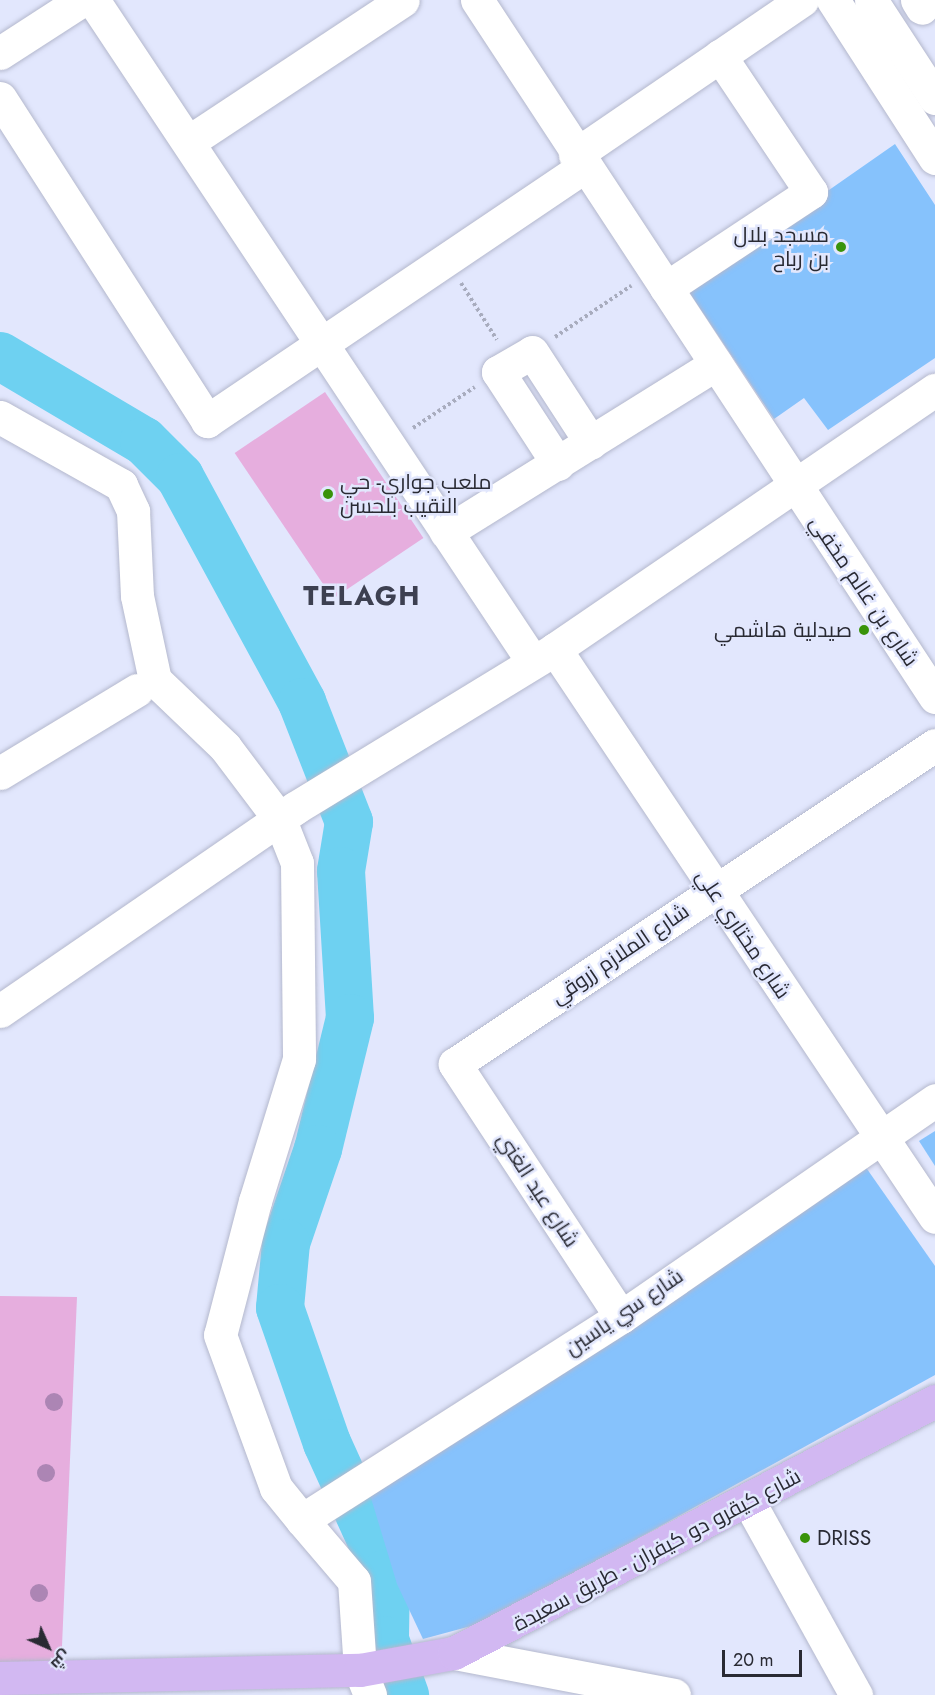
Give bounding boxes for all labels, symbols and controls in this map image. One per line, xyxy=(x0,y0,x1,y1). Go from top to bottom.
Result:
place label: مسجد بلال بن رباح xyxy=(734,222,829,272)
marker: مسجد بلال بن رباح xyxy=(834,240,848,254)
place label: ملعب جواري- حي النقيب بلحسن xyxy=(340,469,491,519)
marker: ملعب جواري- حي النقيب بلحسن xyxy=(321,487,335,501)
street label: شارع بن غالم مخفي xyxy=(804,511,924,671)
district label: TELAGH xyxy=(303,580,421,612)
place label: صيدلية هاشمي xyxy=(714,617,852,643)
marker: صيدلية هاشمي xyxy=(857,623,871,637)
street label: شارع مختاري علي xyxy=(690,865,796,1003)
street label: شارع الملازم زروقي xyxy=(546,898,694,1010)
street label: شارع عيد الغني xyxy=(492,1128,584,1252)
street label: شارع سي ياسين xyxy=(560,1263,688,1361)
street label: شارع كيقرو دو كيفران - طريق سعيدة xyxy=(509,1463,805,1637)
place label: DRISS xyxy=(817,1525,871,1551)
marker: DRISS xyxy=(798,1531,812,1545)
north arrow xyxy=(18,1617,78,1677)
scale bar xyxy=(725,1638,804,1676)
text: ش xyxy=(46,1645,76,1675)
text: 20 m xyxy=(733,1647,773,1673)

